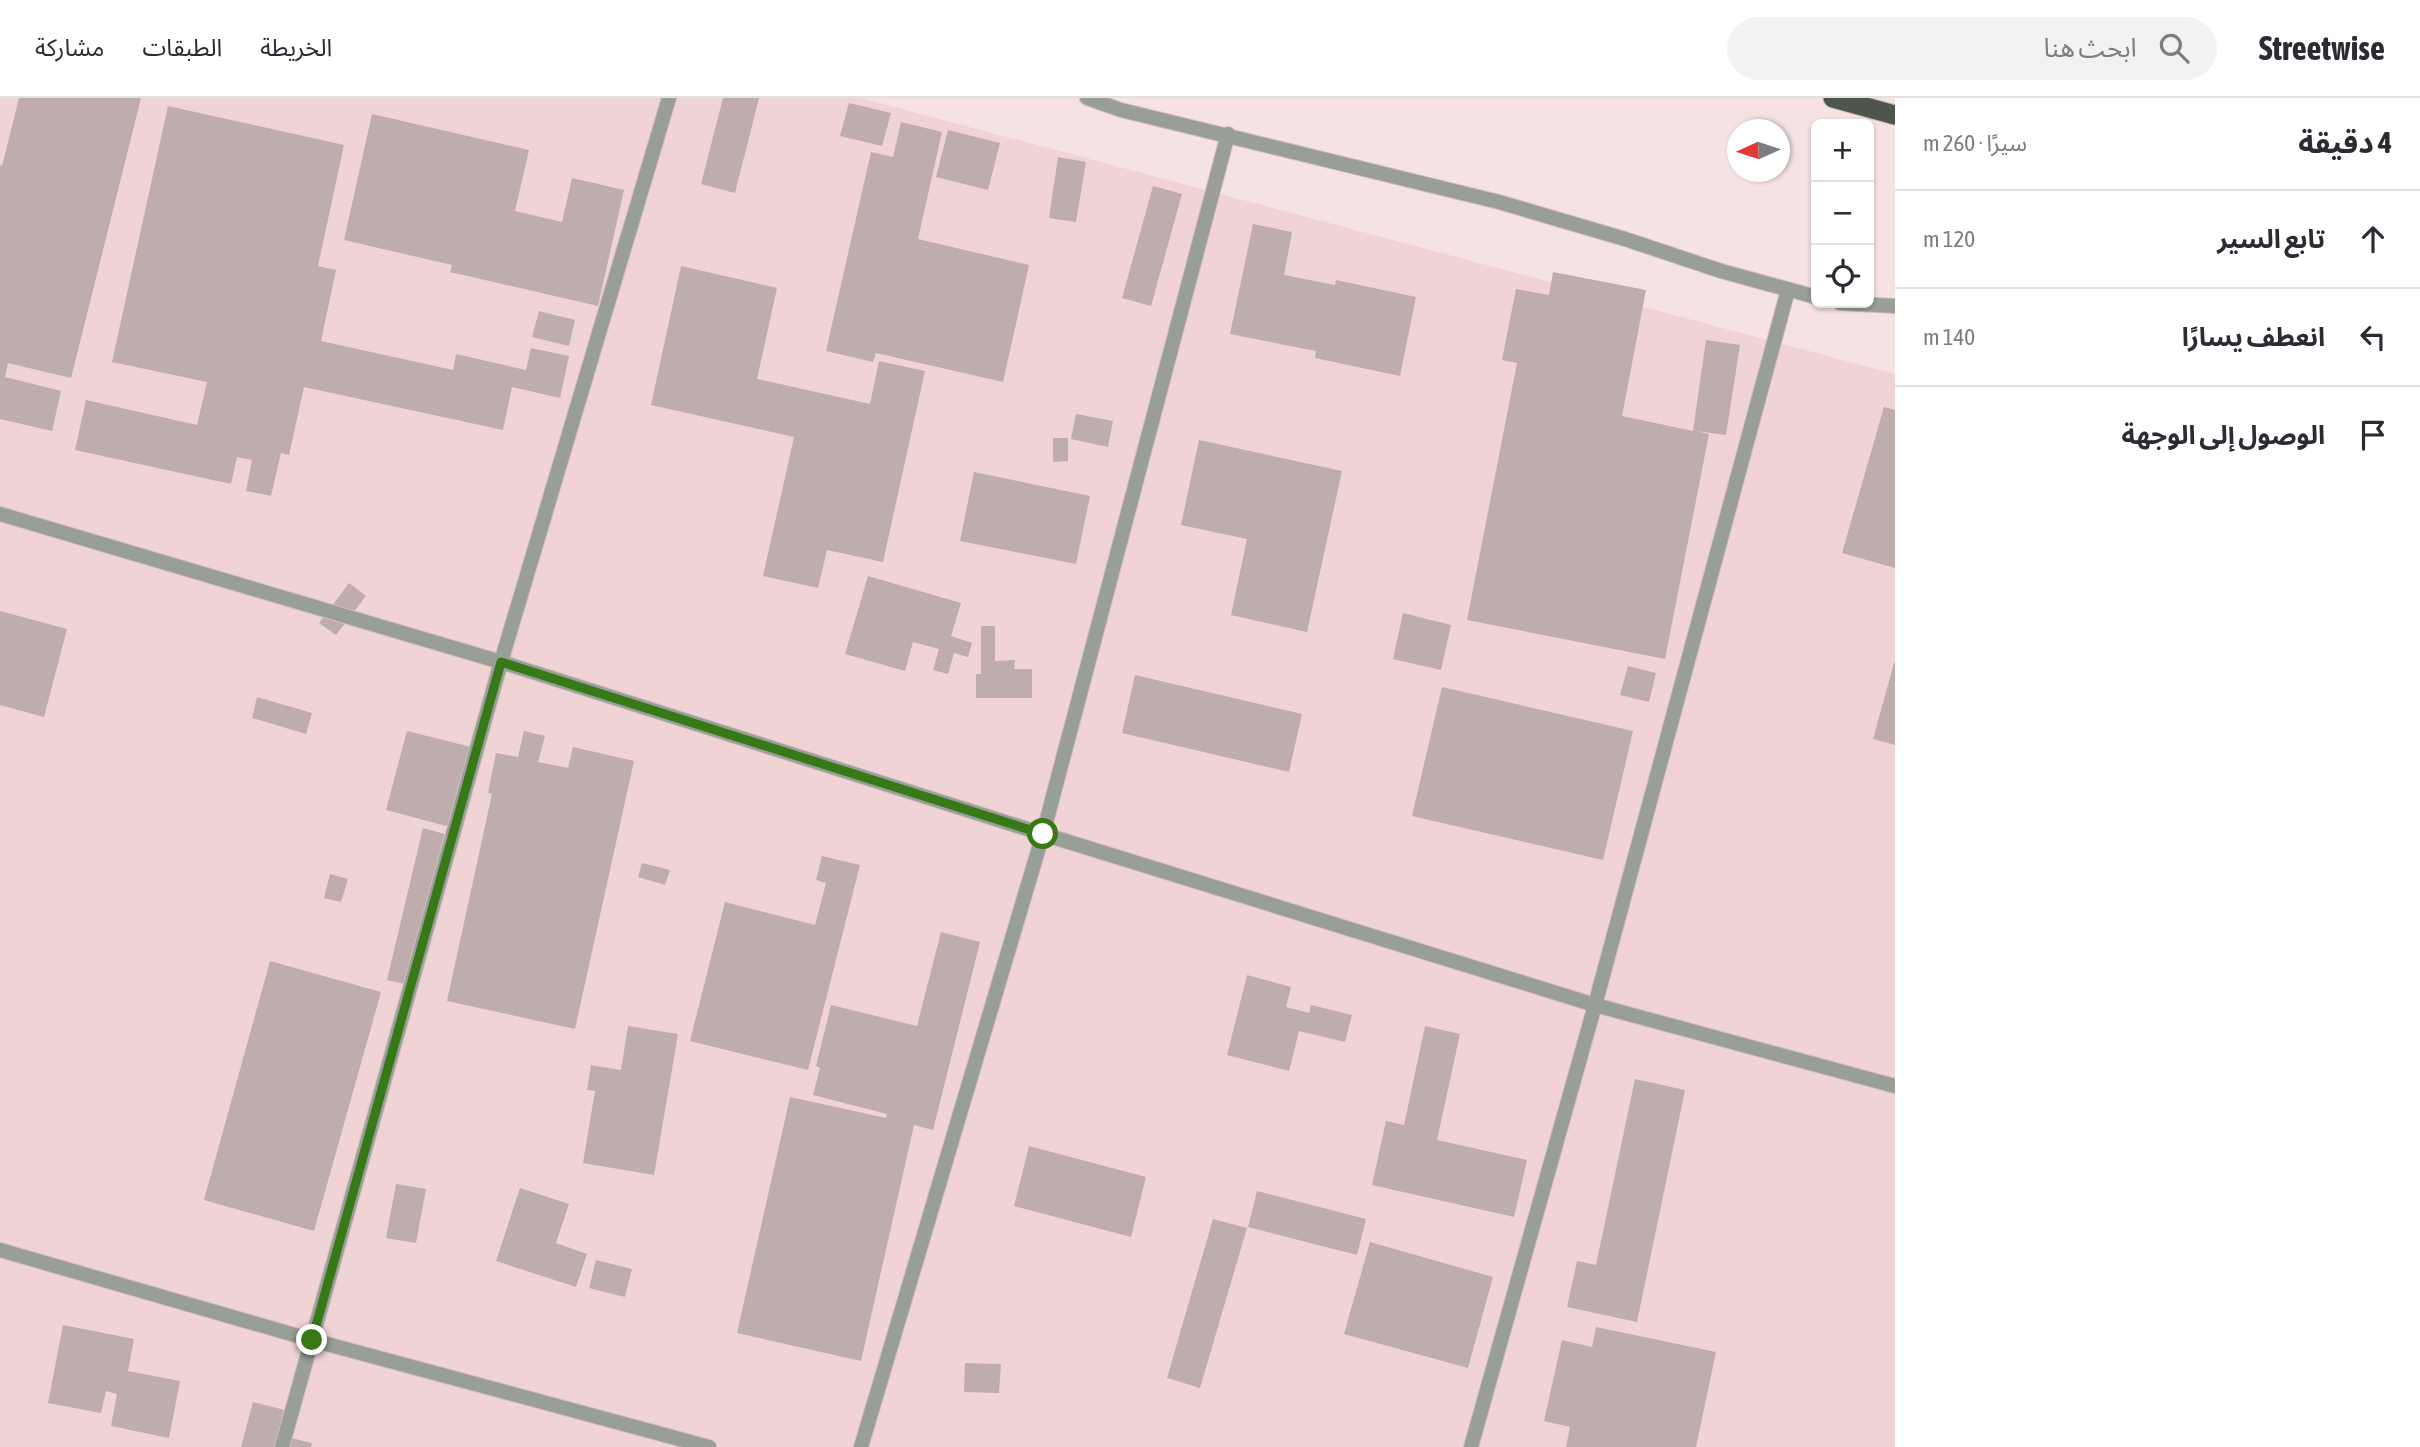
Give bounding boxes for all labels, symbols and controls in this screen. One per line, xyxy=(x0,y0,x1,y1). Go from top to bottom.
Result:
search box xyxy=(1727,17,2217,80)
icon: search xyxy=(2155,29,2193,67)
text: Streetwise xyxy=(2259,29,2385,67)
text: ابحث هنا xyxy=(2044,33,2137,63)
text: مشاركة xyxy=(35,34,104,61)
text: الطبقات xyxy=(142,34,222,61)
text: الخريطة xyxy=(260,34,332,61)
north arrow xyxy=(1727,119,1790,182)
map controls xyxy=(1811,119,1874,308)
button: + xyxy=(1811,119,1874,182)
text: 4 دقيقة xyxy=(2298,125,2392,159)
text: سيرًا · 260 m xyxy=(1923,130,2027,156)
button: − xyxy=(1811,182,1874,245)
icon: ahead xyxy=(2354,220,2392,258)
text: تابع السير xyxy=(2217,224,2325,254)
text: 120 m xyxy=(1923,226,1975,252)
button: locate xyxy=(1811,245,1874,308)
icon: left xyxy=(2354,318,2392,356)
text: انعطف يسارًا xyxy=(2182,322,2325,352)
text: 140 m xyxy=(1923,324,1975,350)
icon: arrive xyxy=(2354,416,2392,454)
text: الوصول إلى الوجهة xyxy=(2122,420,2325,450)
route start xyxy=(1027,818,1058,849)
route end xyxy=(296,1324,327,1355)

